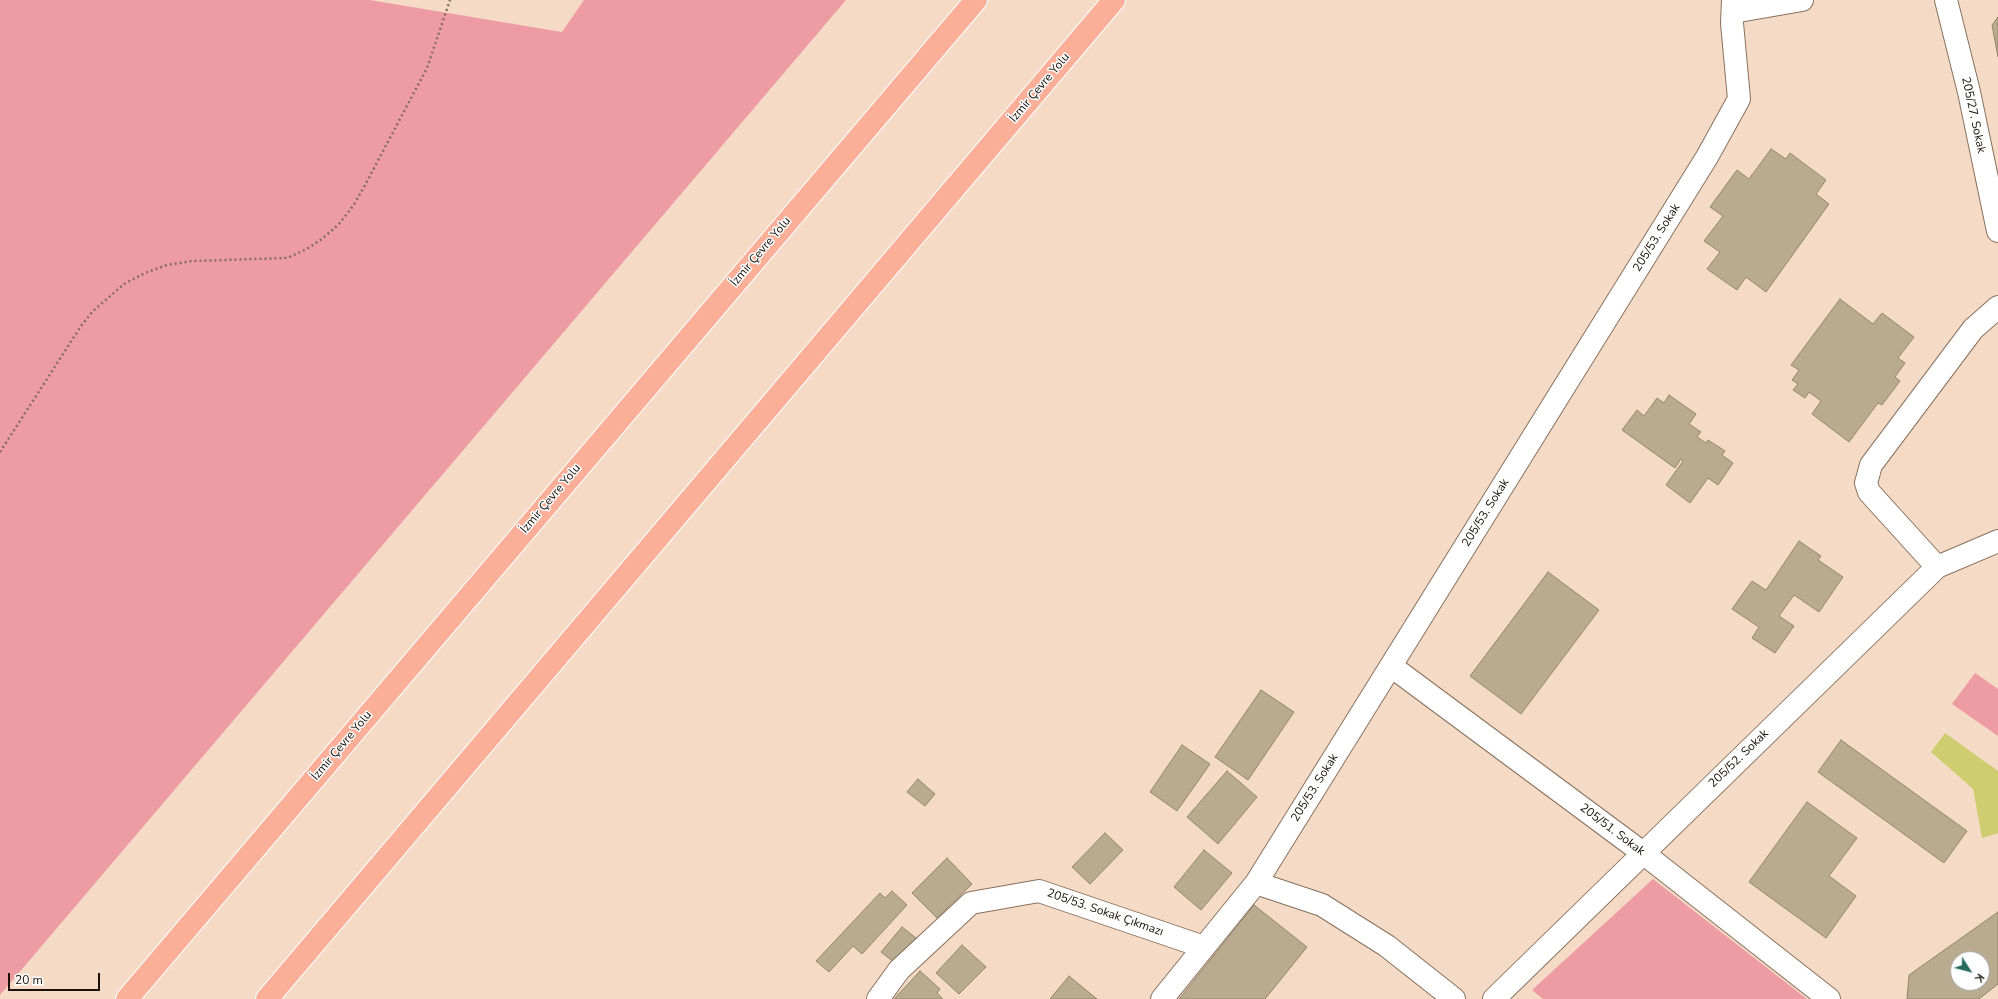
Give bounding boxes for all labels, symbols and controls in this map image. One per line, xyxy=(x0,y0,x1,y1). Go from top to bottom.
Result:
street label: İzmir Çevre Yolu xyxy=(1007,50,1073,126)
street label: 205/27. Sokak xyxy=(1958,76,1988,154)
street label: 205/53. Sokak xyxy=(1630,201,1684,275)
street label: İzmir Çevre Yolu xyxy=(728,214,794,290)
street label: İzmir Çevre Yolu xyxy=(518,461,584,537)
street label: 205/53. Sokak xyxy=(1459,476,1513,550)
street label: İzmir Çevre Yolu xyxy=(309,708,375,784)
street label: 205/52. Sokak xyxy=(1706,727,1772,791)
street label: 205/53. Sokak xyxy=(1288,751,1342,825)
street label: 205/51. Sokak xyxy=(1577,801,1647,859)
street label: 205/53. Sokak Çıkmazı xyxy=(1045,886,1165,940)
north arrow xyxy=(1950,951,1990,991)
scale bar xyxy=(10,965,102,991)
text: K xyxy=(1971,970,1988,985)
text: 20 m xyxy=(15,972,43,988)

